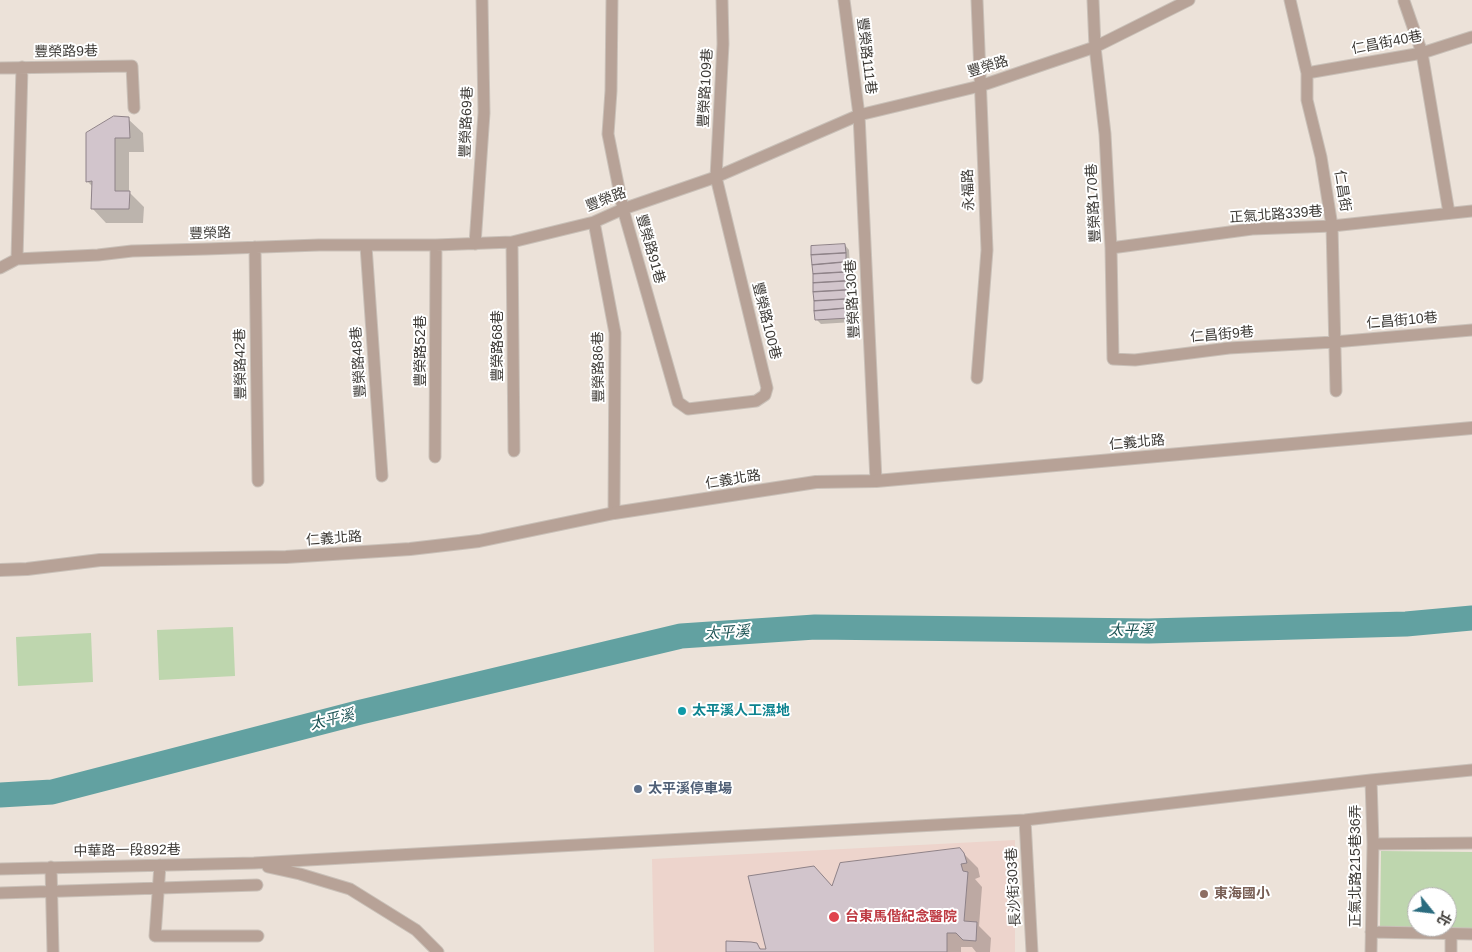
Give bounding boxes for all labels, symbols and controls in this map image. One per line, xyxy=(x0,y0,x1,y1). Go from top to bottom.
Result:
street label: 豐榮路111巷 xyxy=(853,17,879,95)
street label: 仁昌街40巷 xyxy=(1350,28,1424,58)
street label: 豐榮路9巷 xyxy=(34,43,98,61)
street label: 豐榮路109巷 xyxy=(696,48,716,128)
street label: 豐榮路 xyxy=(965,53,1011,81)
street label: 豐榮路69巷 xyxy=(457,86,477,158)
street label: 豐榮路170巷 xyxy=(1084,163,1104,243)
street label: 永福路 xyxy=(960,169,978,211)
street label: 仁昌街 xyxy=(1330,169,1354,213)
street label: 豐榮路 xyxy=(583,185,629,215)
street label: 正氣北路339巷 xyxy=(1229,203,1323,227)
street label: 豐榮路91巷 xyxy=(632,212,668,286)
street label: 豐榮路 xyxy=(189,225,231,243)
street label: 豐榮路130巷 xyxy=(843,259,863,339)
street label: 豐榮路100巷 xyxy=(748,280,784,362)
street label: 豐榮路68巷 xyxy=(490,310,506,382)
street label: 仁昌街10巷 xyxy=(1366,310,1438,332)
street label: 豐榮路52巷 xyxy=(413,315,429,387)
street label: 仁昌街9巷 xyxy=(1189,324,1255,346)
street label: 豐榮路48巷 xyxy=(348,326,370,398)
street label: 豐榮路42巷 xyxy=(232,328,250,400)
street label: 豐榮路86巷 xyxy=(590,331,608,403)
street label: 仁義北路 xyxy=(1108,432,1166,454)
street label: 仁義北路 xyxy=(704,467,762,493)
street label: 仁義北路 xyxy=(305,529,363,549)
water label: 太平溪 xyxy=(704,622,750,644)
water label: 太平溪 xyxy=(1109,622,1153,640)
place label: 太平溪人工濕地 xyxy=(692,703,790,719)
marker: 太平溪人工濕地 xyxy=(676,705,688,717)
water label: 太平溪 xyxy=(308,706,356,734)
place label: 太平溪停車場 xyxy=(648,781,732,797)
marker: 太平溪停車場 xyxy=(632,783,644,795)
street label: 正氣北路215巷36弄 xyxy=(1348,805,1364,927)
street label: 中華路一段892巷 xyxy=(73,842,181,860)
street label: 長沙街303巷 xyxy=(1004,847,1024,927)
place label: 東海國小 xyxy=(1214,886,1270,902)
north arrow xyxy=(1407,887,1457,937)
marker: 東海國小 xyxy=(1198,888,1210,900)
place label: 台東馬偕紀念醫院 xyxy=(845,909,957,925)
text: 北 xyxy=(1434,909,1455,929)
marker: 台東馬偕紀念醫院 xyxy=(827,910,841,924)

